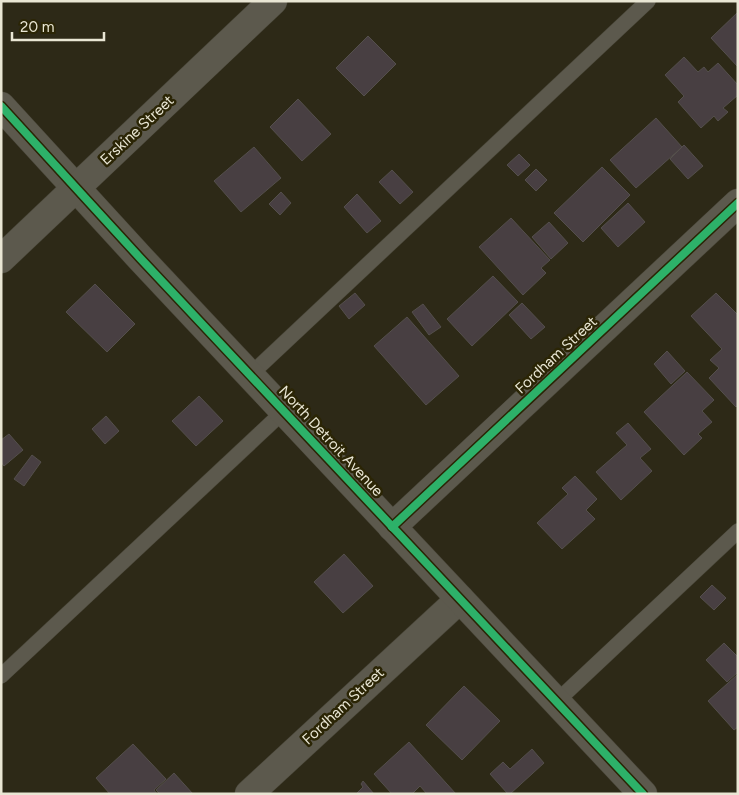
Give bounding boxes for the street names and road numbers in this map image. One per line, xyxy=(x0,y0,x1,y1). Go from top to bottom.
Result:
street label: Erskine Street xyxy=(96,91,178,169)
street label: Fordham Street xyxy=(511,312,601,397)
street label: North Detroit Avenue xyxy=(275,382,387,500)
street label: Fordham Street xyxy=(298,663,388,748)

